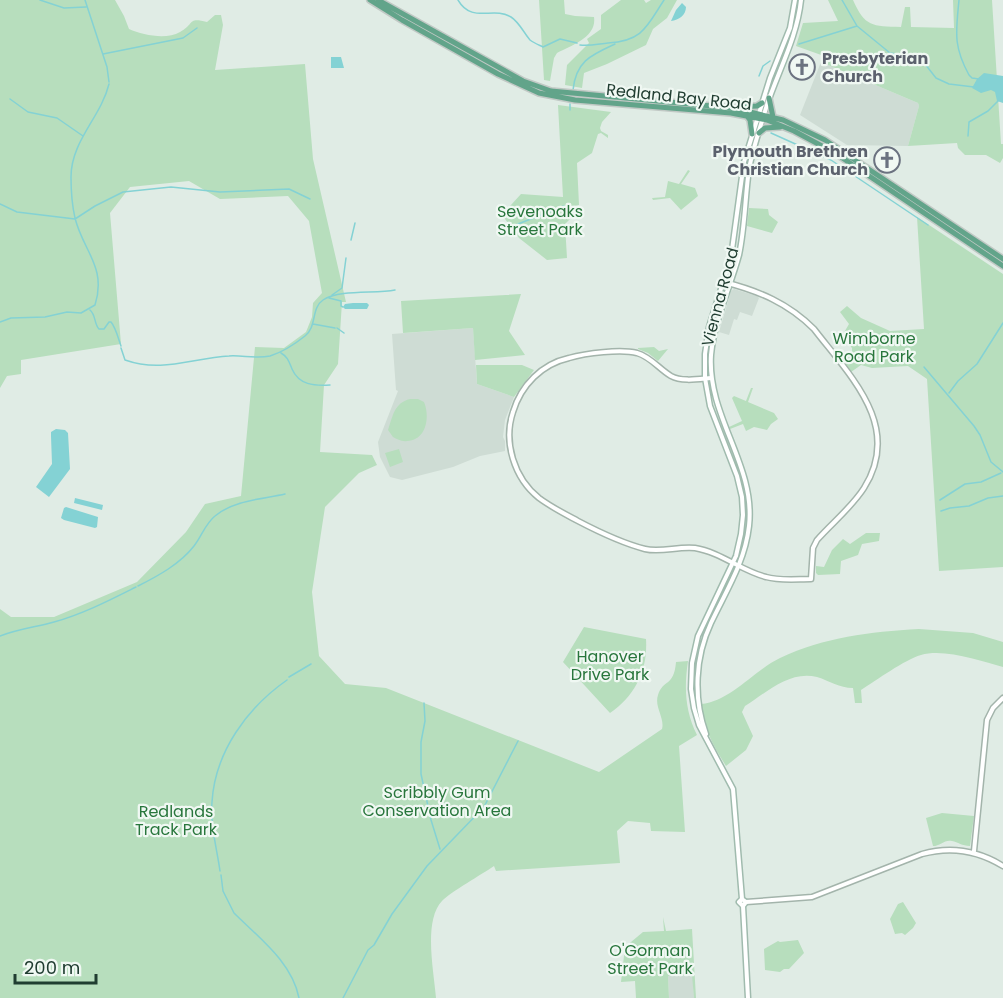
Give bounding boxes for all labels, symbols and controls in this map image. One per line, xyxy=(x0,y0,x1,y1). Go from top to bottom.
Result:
place label: Presbyterian Church xyxy=(822,47,928,88)
church icon: Presbyterian Church xyxy=(787,52,817,82)
street label: Redland Bay Road xyxy=(605,78,753,116)
place label: Plymouth Brethren Christian Church xyxy=(713,140,868,181)
church icon: Plymouth Brethren Christian Church xyxy=(872,145,902,175)
park label: Sevenoaks Street Park xyxy=(497,200,583,241)
street label: Vienna Road xyxy=(696,245,744,349)
park label: Wimborne Road Park xyxy=(832,327,916,368)
park label: Hanover Drive Park xyxy=(571,645,650,686)
park label: Scribbly Gum Conservation Area xyxy=(363,781,511,822)
park label: Redlands Track Park xyxy=(135,800,218,841)
park label: O'Gorman Street Park xyxy=(607,939,693,980)
scale bar xyxy=(15,947,96,985)
text: 200 m xyxy=(24,955,80,980)

